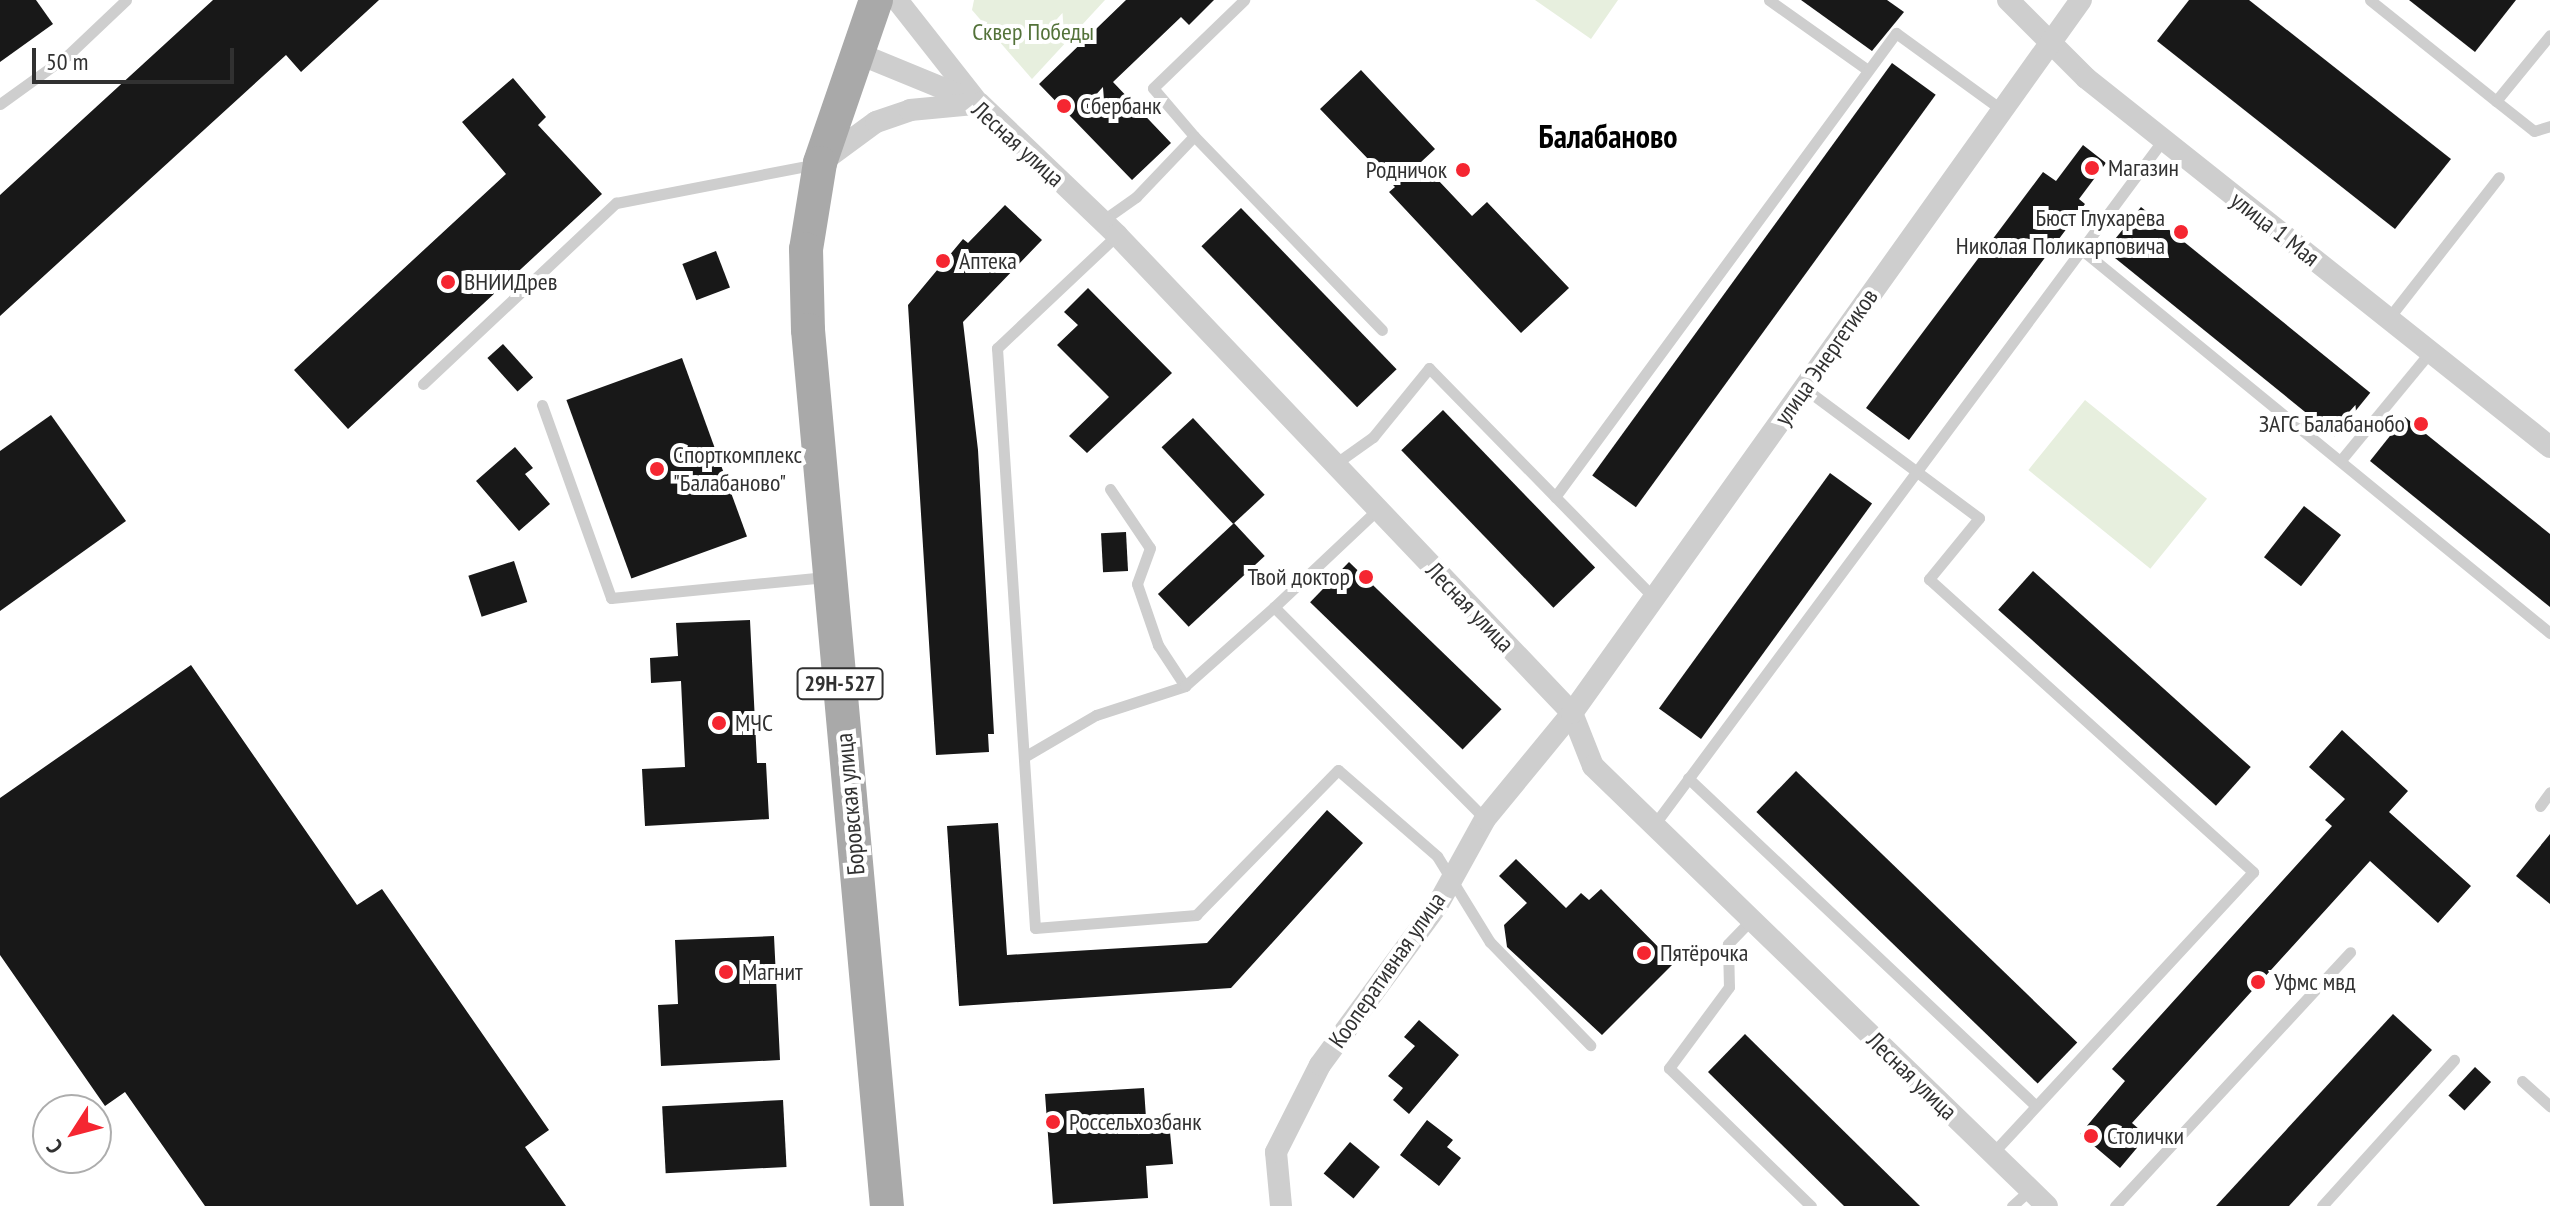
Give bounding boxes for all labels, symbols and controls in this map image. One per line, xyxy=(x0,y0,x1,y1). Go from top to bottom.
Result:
park label: Сквер Победы xyxy=(972,18,1094,46)
scale bar xyxy=(36,32,238,82)
text: 50 m xyxy=(46,46,88,77)
place label: Сбербанк xyxy=(1080,92,1161,120)
street label: Лесная улица xyxy=(966,95,1070,193)
marker: Сбербанк xyxy=(1055,97,1073,115)
district label: Балабаново xyxy=(1538,117,1678,155)
place label: Магазин xyxy=(2108,154,2179,182)
place label: Родничок xyxy=(1366,156,1447,184)
marker: Магазин xyxy=(2083,159,2101,177)
marker: Родничок xyxy=(1454,161,1472,179)
street label: улица 1 Мая xyxy=(2225,186,2325,272)
place label: Бюст Глухарева Николая Поликарповича xyxy=(1956,204,2165,260)
marker: Бюст Глухарева Николая Поликарповича xyxy=(2172,223,2190,241)
place label: Аптека xyxy=(959,247,1017,275)
marker: Аптека xyxy=(934,252,952,270)
place label: ВНИИДрев xyxy=(464,268,557,296)
marker: ВНИИДрев xyxy=(439,273,457,291)
street label: улица Энергетиков xyxy=(1768,283,1884,431)
place label: ЗАГС Балабанобо xyxy=(2258,410,2405,438)
marker: ЗАГС Балабанобо xyxy=(2412,415,2430,433)
place label: Спорткомплекс "Балабаново" xyxy=(673,441,802,497)
marker: Спорткомплекс "Балабаново" xyxy=(648,460,666,478)
street label: Лесная улица xyxy=(1420,556,1520,658)
place label: Твой доктор xyxy=(1247,563,1350,591)
marker: Твой доктор xyxy=(1357,568,1375,586)
road number: 29Н-527 xyxy=(796,666,884,702)
place label: МЧС xyxy=(735,709,773,737)
marker: МЧС xyxy=(710,714,728,732)
street label: Боровская улица xyxy=(829,732,871,876)
street label: Кооперативная улица xyxy=(1323,887,1451,1053)
place label: Пятёрочка xyxy=(1660,939,1748,967)
marker: Пятёрочка xyxy=(1635,944,1653,962)
place label: Магнит xyxy=(742,958,803,986)
marker: Магнит xyxy=(717,963,735,981)
place label: Уфмс мвд xyxy=(2274,968,2356,996)
marker: Уфмс мвд xyxy=(2249,973,2267,991)
street label: Лесная улица xyxy=(1861,1026,1963,1126)
north arrow xyxy=(32,1094,112,1174)
place label: Россельхозбанк xyxy=(1069,1108,1202,1136)
marker: Россельхозбанк xyxy=(1044,1113,1062,1131)
place label: Столички xyxy=(2107,1122,2184,1150)
marker: Столички xyxy=(2082,1127,2100,1145)
text: С xyxy=(40,1135,68,1159)

